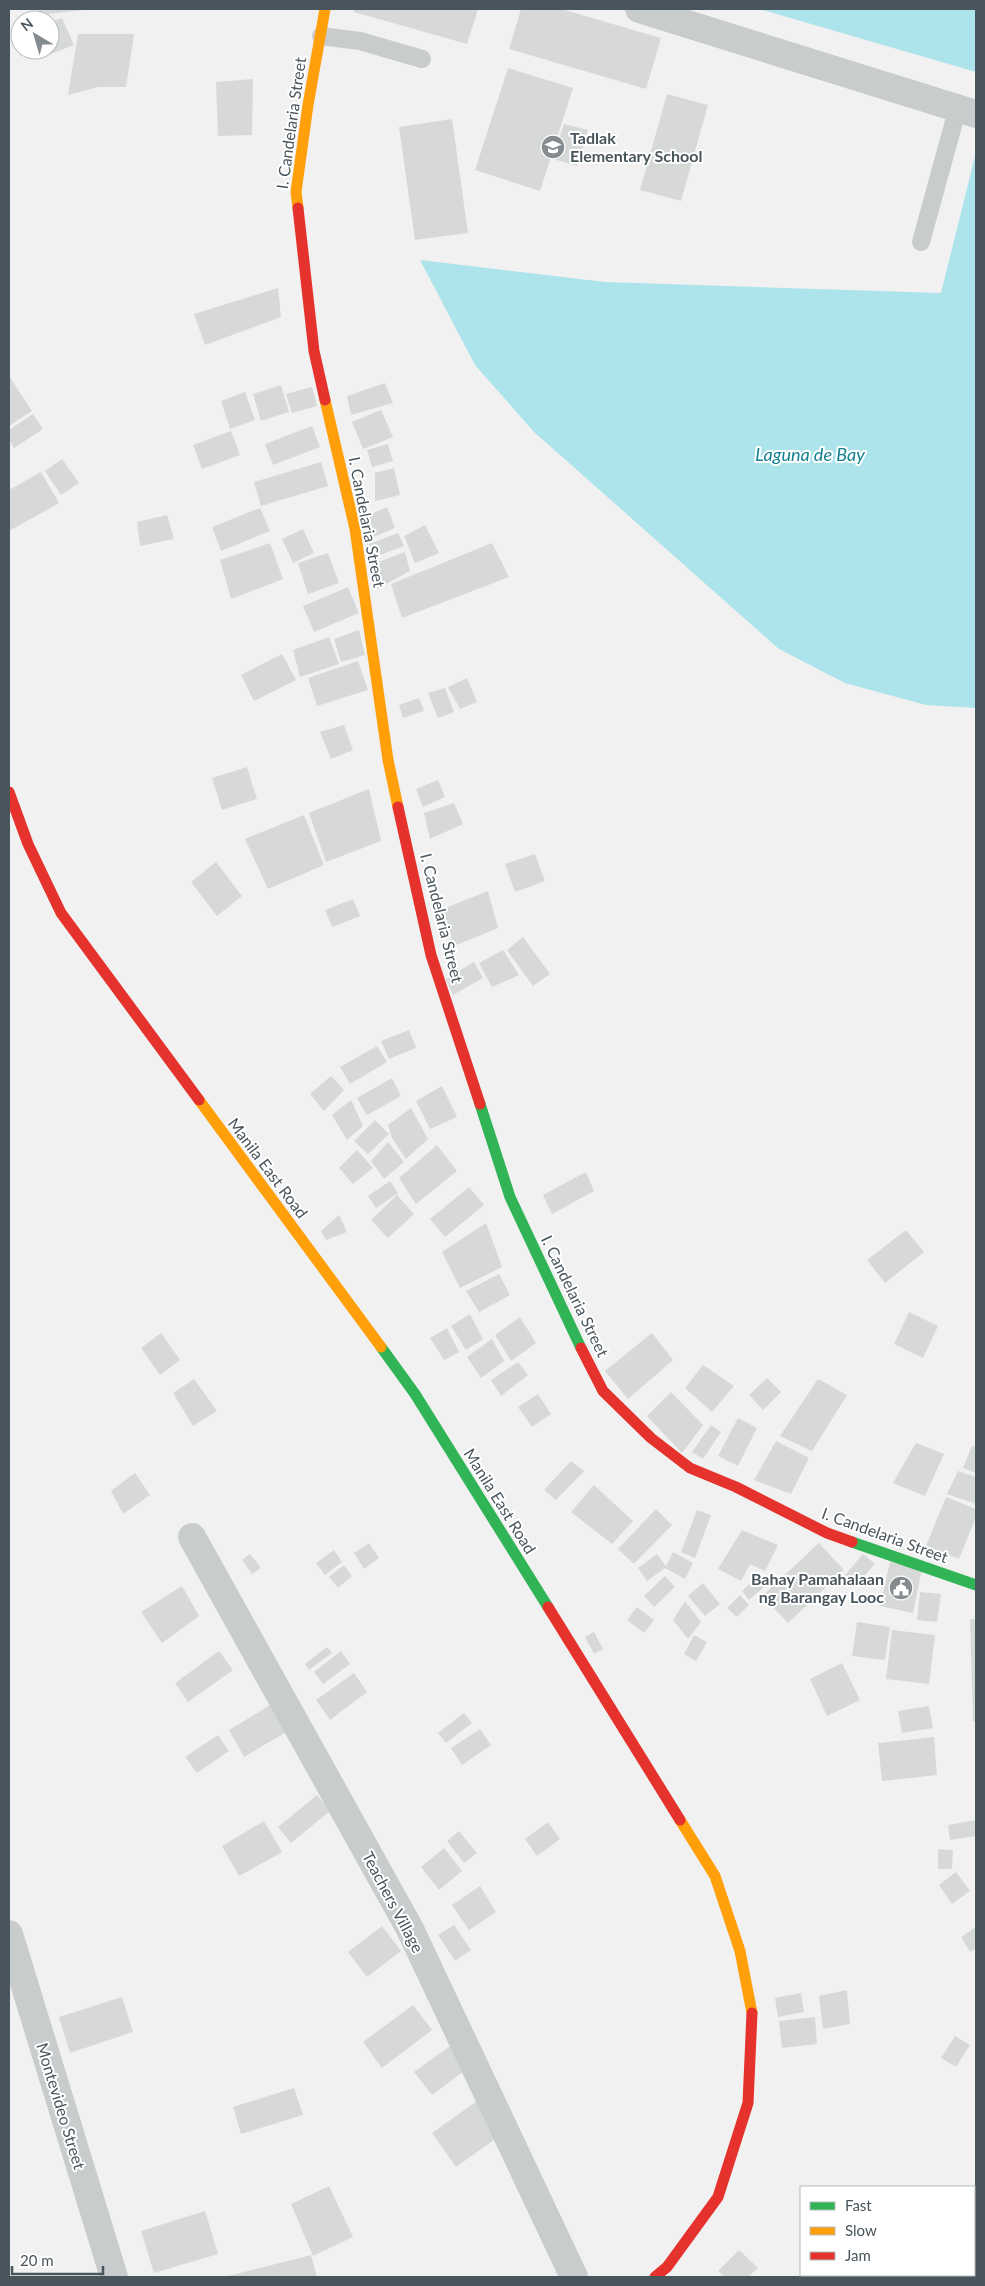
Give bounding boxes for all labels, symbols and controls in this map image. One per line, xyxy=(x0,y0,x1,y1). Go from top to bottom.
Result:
north arrow xyxy=(10,10,60,60)
text: N xyxy=(17,14,36,34)
street label: I. Candelaria Street xyxy=(272,56,309,190)
place label: Tadlak Elementary School xyxy=(570,128,702,165)
school or university icon: Tadlak Elementary School xyxy=(540,134,566,160)
water label: Laguna de Bay xyxy=(755,443,865,465)
street label: I. Candelaria Street xyxy=(345,455,390,589)
street label: I. Candelaria Street xyxy=(417,851,468,985)
street label: Manila East Road xyxy=(225,1114,312,1222)
street label: I. Candelaria Street xyxy=(538,1232,613,1360)
street label: Manila East Road xyxy=(460,1445,540,1557)
street label: I. Candelaria Street xyxy=(819,1503,951,1566)
place label: Bahay Pamahalaan ng Barangay Looc xyxy=(751,1569,884,1606)
public building icon: Bahay Pamahalaan ng Barangay Looc xyxy=(888,1575,914,1601)
street label: Teachers Village xyxy=(359,1848,428,1956)
street label: Montevideo Street xyxy=(33,2040,90,2172)
legend xyxy=(800,2186,975,2276)
text: Fast xyxy=(845,2196,872,2214)
text: Slow xyxy=(845,2221,877,2239)
scale bar xyxy=(12,2244,104,2276)
text: Jam xyxy=(845,2246,871,2264)
text: 20 m xyxy=(20,2251,54,2269)

